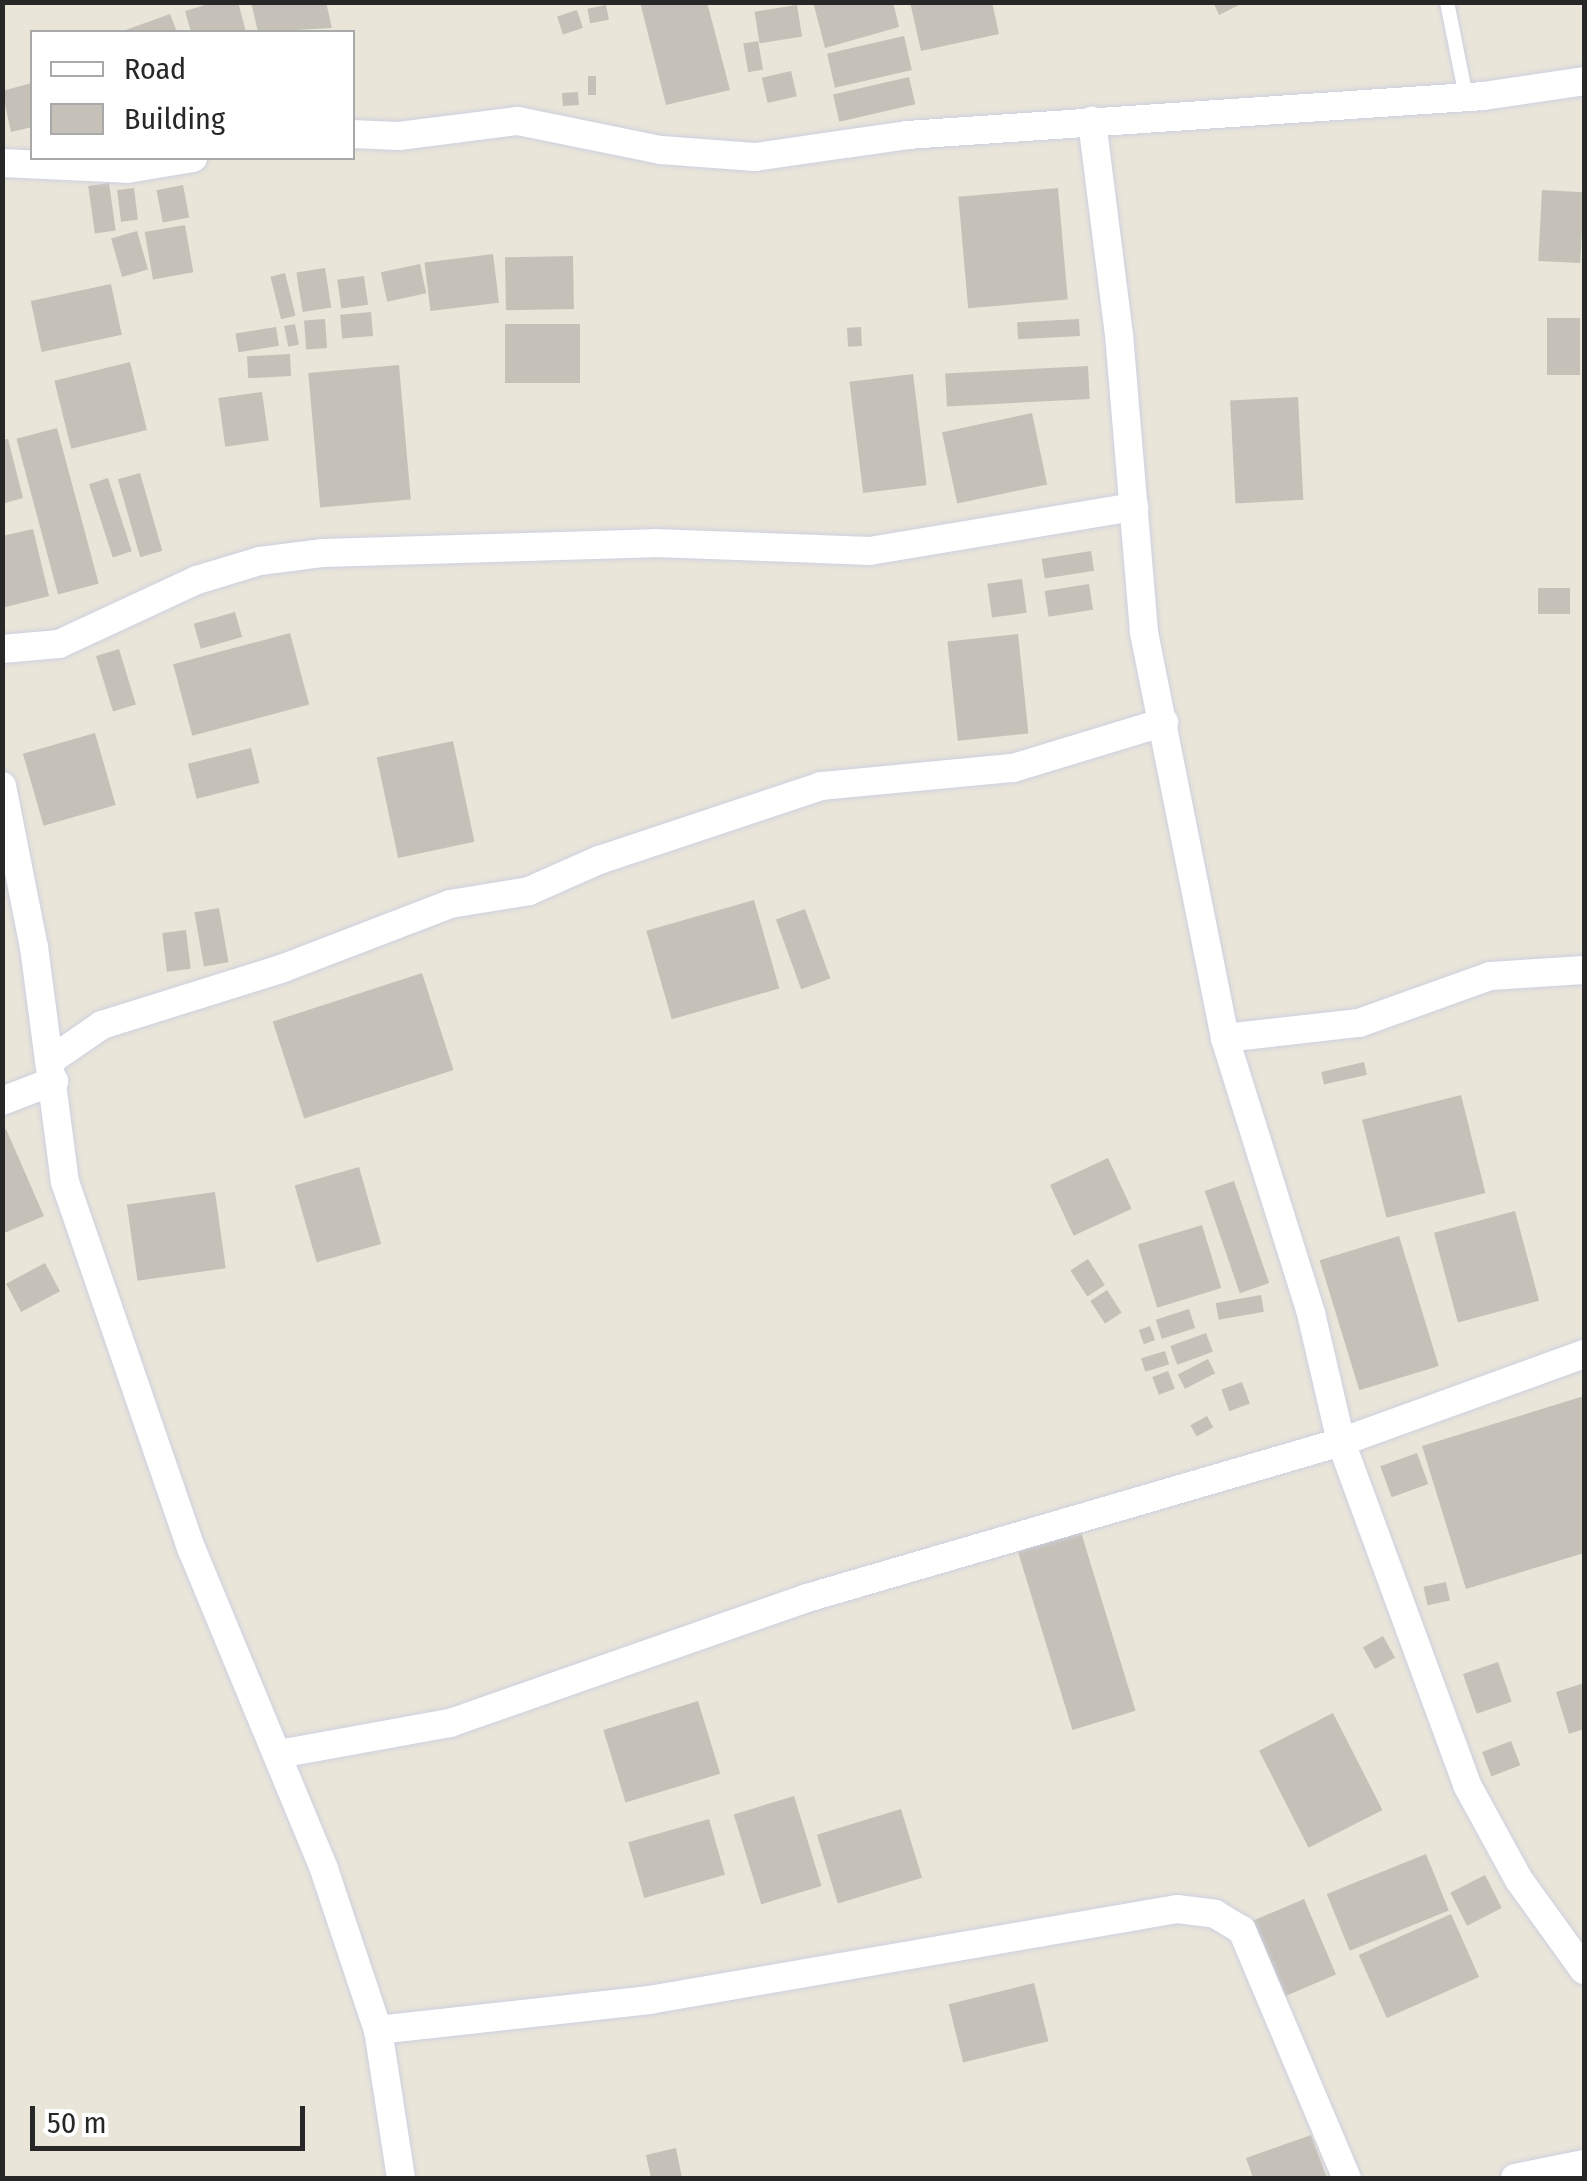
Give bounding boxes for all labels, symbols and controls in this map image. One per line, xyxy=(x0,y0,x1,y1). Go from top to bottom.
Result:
legend xyxy=(30,30,355,160)
text: Road xyxy=(124,51,186,87)
text: Building xyxy=(124,101,225,137)
scale bar xyxy=(35,2086,310,2148)
text: 50 m xyxy=(47,2105,107,2141)

